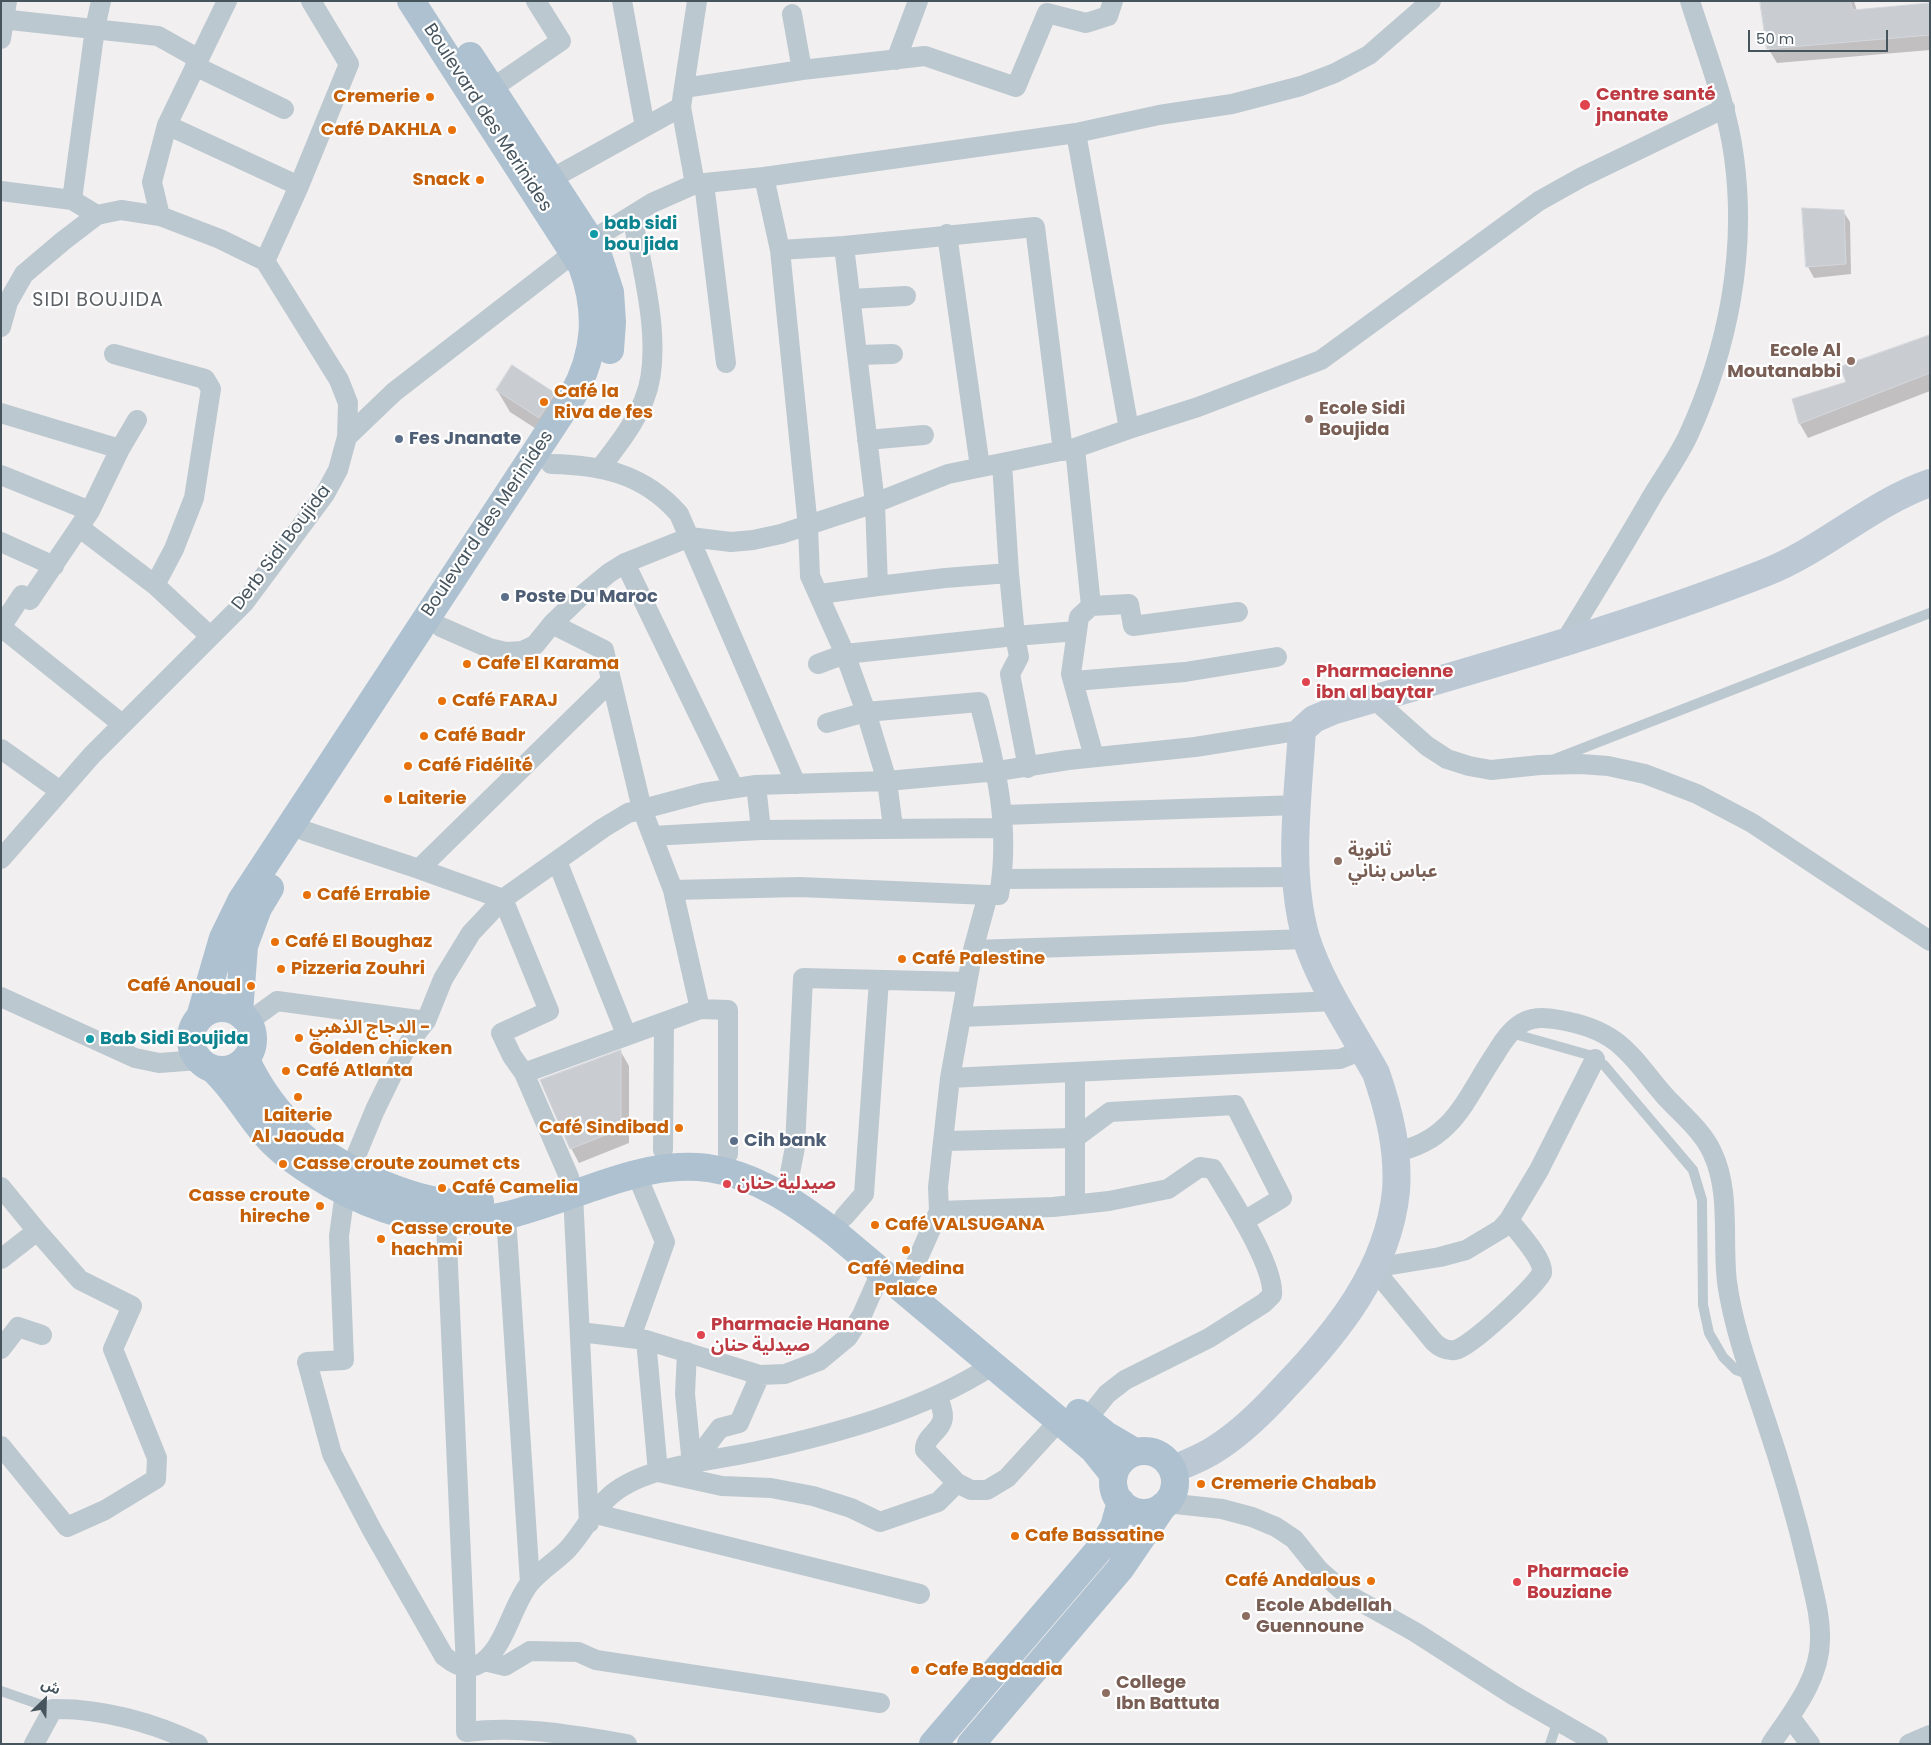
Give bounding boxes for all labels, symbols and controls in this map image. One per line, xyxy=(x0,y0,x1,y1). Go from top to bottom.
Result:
street label: Boulevard des Merinides xyxy=(418,20,556,216)
scale bar xyxy=(1751,20,1891,52)
text: 50 m xyxy=(1756,28,1794,49)
place label: Centre santé jnanate xyxy=(1596,84,1716,126)
place label: Cremerie xyxy=(333,86,420,108)
marker: Cremerie xyxy=(424,91,436,103)
marker: Centre santé jnanate xyxy=(1578,98,1592,112)
place label: Café DAKHLA xyxy=(321,119,442,141)
marker: Café DAKHLA xyxy=(446,124,458,136)
place label: Snack xyxy=(413,169,470,191)
marker: Snack xyxy=(474,174,486,186)
place label: bab sidi bou jida xyxy=(604,213,679,255)
marker: bab sidi bou jida xyxy=(588,228,600,240)
district label: SIDI BOUJIDA xyxy=(31,290,165,312)
place label: Ecole Al Moutanabbi xyxy=(1727,340,1841,382)
marker: Ecole Al Moutanabbi xyxy=(1845,355,1857,367)
place label: Café la Riva de fes xyxy=(554,381,653,424)
marker: Café la Riva de fes xyxy=(538,396,550,408)
place label: Ecole Sidi Boujida xyxy=(1319,398,1405,440)
marker: Ecole Sidi Boujida xyxy=(1303,413,1315,425)
street label: Boulevard des Merinides xyxy=(418,427,558,621)
place label: Fes Jnanate xyxy=(409,428,521,450)
marker: Fes Jnanate xyxy=(393,433,405,445)
street label: Derb Sidi Boujida xyxy=(228,481,336,615)
place label: Poste Du Maroc xyxy=(515,586,658,608)
marker: Poste Du Maroc xyxy=(499,591,511,603)
place label: Cafe El Karama xyxy=(477,653,619,675)
marker: Cafe El Karama xyxy=(461,658,473,670)
place label: Pharmacienne ibn al baytar xyxy=(1316,661,1453,704)
marker: Pharmacienne ibn al baytar xyxy=(1300,676,1312,688)
place label: Café FARAJ xyxy=(452,690,558,712)
marker: Café FARAJ xyxy=(436,695,448,707)
place label: Café Badr xyxy=(434,725,525,747)
marker: Café Badr xyxy=(418,730,430,742)
place label: Café Fidélité xyxy=(418,755,533,777)
marker: Café Fidélité xyxy=(402,760,414,772)
place label: Laiterie xyxy=(398,788,467,810)
marker: Laiterie xyxy=(382,793,394,805)
place label: ثانوية عباس بناني xyxy=(1348,840,1438,882)
marker: ثانوية عباس بناني xyxy=(1332,855,1344,867)
place label: Café Errabie xyxy=(317,884,430,906)
marker: Café Errabie xyxy=(301,889,313,901)
place label: Café El Boughaz xyxy=(285,931,432,953)
marker: Café El Boughaz xyxy=(269,936,281,948)
place label: Café Palestine xyxy=(912,948,1045,970)
marker: Café Palestine xyxy=(896,953,908,965)
place label: Pizzeria Zouhri xyxy=(291,958,425,980)
marker: Pizzeria Zouhri xyxy=(275,963,287,975)
place label: Café Anoual xyxy=(127,975,241,997)
marker: Café Anoual xyxy=(245,980,257,992)
place label: الدجاج الذهبي - Golden chicken xyxy=(309,1017,452,1060)
place label: Bab Sidi Boujida xyxy=(100,1028,248,1050)
marker: الدجاج الذهبي - Golden chicken xyxy=(293,1032,305,1044)
marker: Bab Sidi Boujida xyxy=(84,1033,96,1045)
place label: Café Atlanta xyxy=(296,1060,413,1082)
marker: Café Atlanta xyxy=(280,1065,292,1077)
marker: Laiterie Al Jaouda xyxy=(292,1091,304,1103)
place label: Laiterie Al Jaouda xyxy=(251,1105,345,1148)
place label: Café Sindibad xyxy=(539,1117,669,1139)
marker: Café Sindibad xyxy=(673,1122,685,1134)
place label: Cih bank xyxy=(744,1130,827,1152)
marker: Cih bank xyxy=(728,1135,740,1147)
place label: Casse croute zoumet cts xyxy=(293,1153,520,1175)
marker: Casse croute zoumet cts xyxy=(277,1158,289,1170)
place label: صيدلية حنان xyxy=(737,1173,836,1195)
place label: Café Camelia xyxy=(452,1177,578,1199)
marker: صيدلية حنان xyxy=(721,1178,733,1190)
marker: Café Camelia xyxy=(436,1182,448,1194)
place label: Casse croute hireche xyxy=(188,1185,310,1228)
marker: Casse croute hireche xyxy=(314,1200,326,1212)
place label: Café VALSUGANA xyxy=(885,1214,1045,1236)
place label: Casse croute hachmi xyxy=(391,1218,513,1260)
marker: Café VALSUGANA xyxy=(869,1219,881,1231)
marker: Casse croute hachmi xyxy=(375,1233,387,1245)
marker: Café Medina Palace xyxy=(900,1244,912,1256)
place label: Café Medina Palace xyxy=(848,1258,964,1300)
place label: Pharmacie Hanane صيدلية حنان xyxy=(711,1314,890,1356)
marker: Pharmacie Hanane صيدلية حنان xyxy=(695,1329,707,1341)
place label: Cremerie Chabab xyxy=(1211,1473,1376,1495)
marker: Cremerie Chabab xyxy=(1195,1478,1207,1490)
place label: Cafe Bassatine xyxy=(1025,1525,1165,1547)
marker: Cafe Bassatine xyxy=(1009,1530,1021,1542)
place label: Pharmacie Bouziane xyxy=(1527,1561,1629,1604)
place label: Café Andalous xyxy=(1225,1570,1361,1592)
marker: Café Andalous xyxy=(1365,1575,1377,1587)
marker: Pharmacie Bouziane xyxy=(1511,1576,1523,1588)
place label: Ecole Abdellah Guennoune xyxy=(1256,1595,1392,1638)
marker: Ecole Abdellah Guennoune xyxy=(1240,1610,1252,1622)
place label: Cafe Bagdadia xyxy=(925,1659,1063,1681)
marker: Cafe Bagdadia xyxy=(909,1664,921,1676)
place label: College Ibn Battuta xyxy=(1116,1672,1220,1715)
text: ش xyxy=(38,1673,64,1699)
north arrow xyxy=(20,1675,70,1725)
marker: College Ibn Battuta xyxy=(1100,1687,1112,1699)

